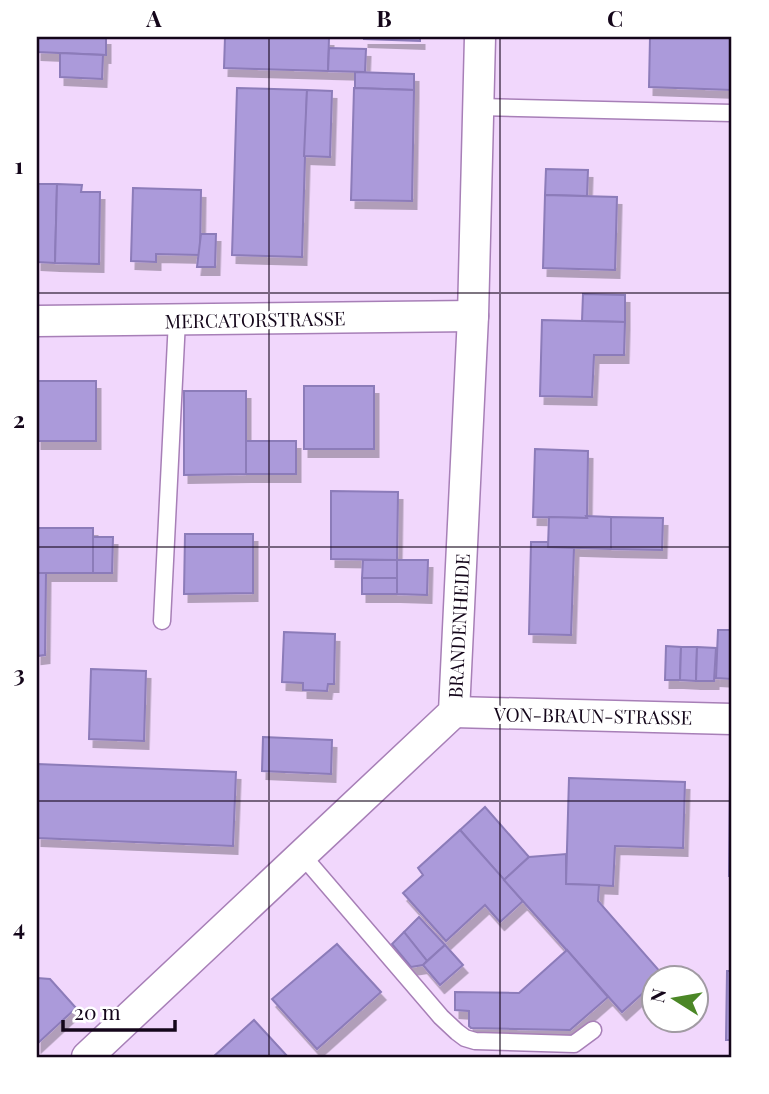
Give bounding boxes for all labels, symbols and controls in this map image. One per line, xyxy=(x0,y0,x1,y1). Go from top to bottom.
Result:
text: A xyxy=(145,2,162,33)
text: B xyxy=(376,2,392,33)
text: C xyxy=(607,2,623,33)
text: 1 xyxy=(15,149,24,180)
street label: MERCATORSTRASSE xyxy=(164,304,346,334)
text: 2 xyxy=(13,403,25,434)
street label: BRANDENHEIDE xyxy=(441,553,475,699)
text: 3 xyxy=(13,657,25,688)
street label: VON-BRAUN-STRASSE xyxy=(493,700,692,730)
text: 4 xyxy=(13,911,25,942)
north arrow xyxy=(640,964,710,1034)
text: N xyxy=(643,986,671,1005)
scale bar xyxy=(63,989,175,1033)
text: 20 m xyxy=(74,997,121,1025)

